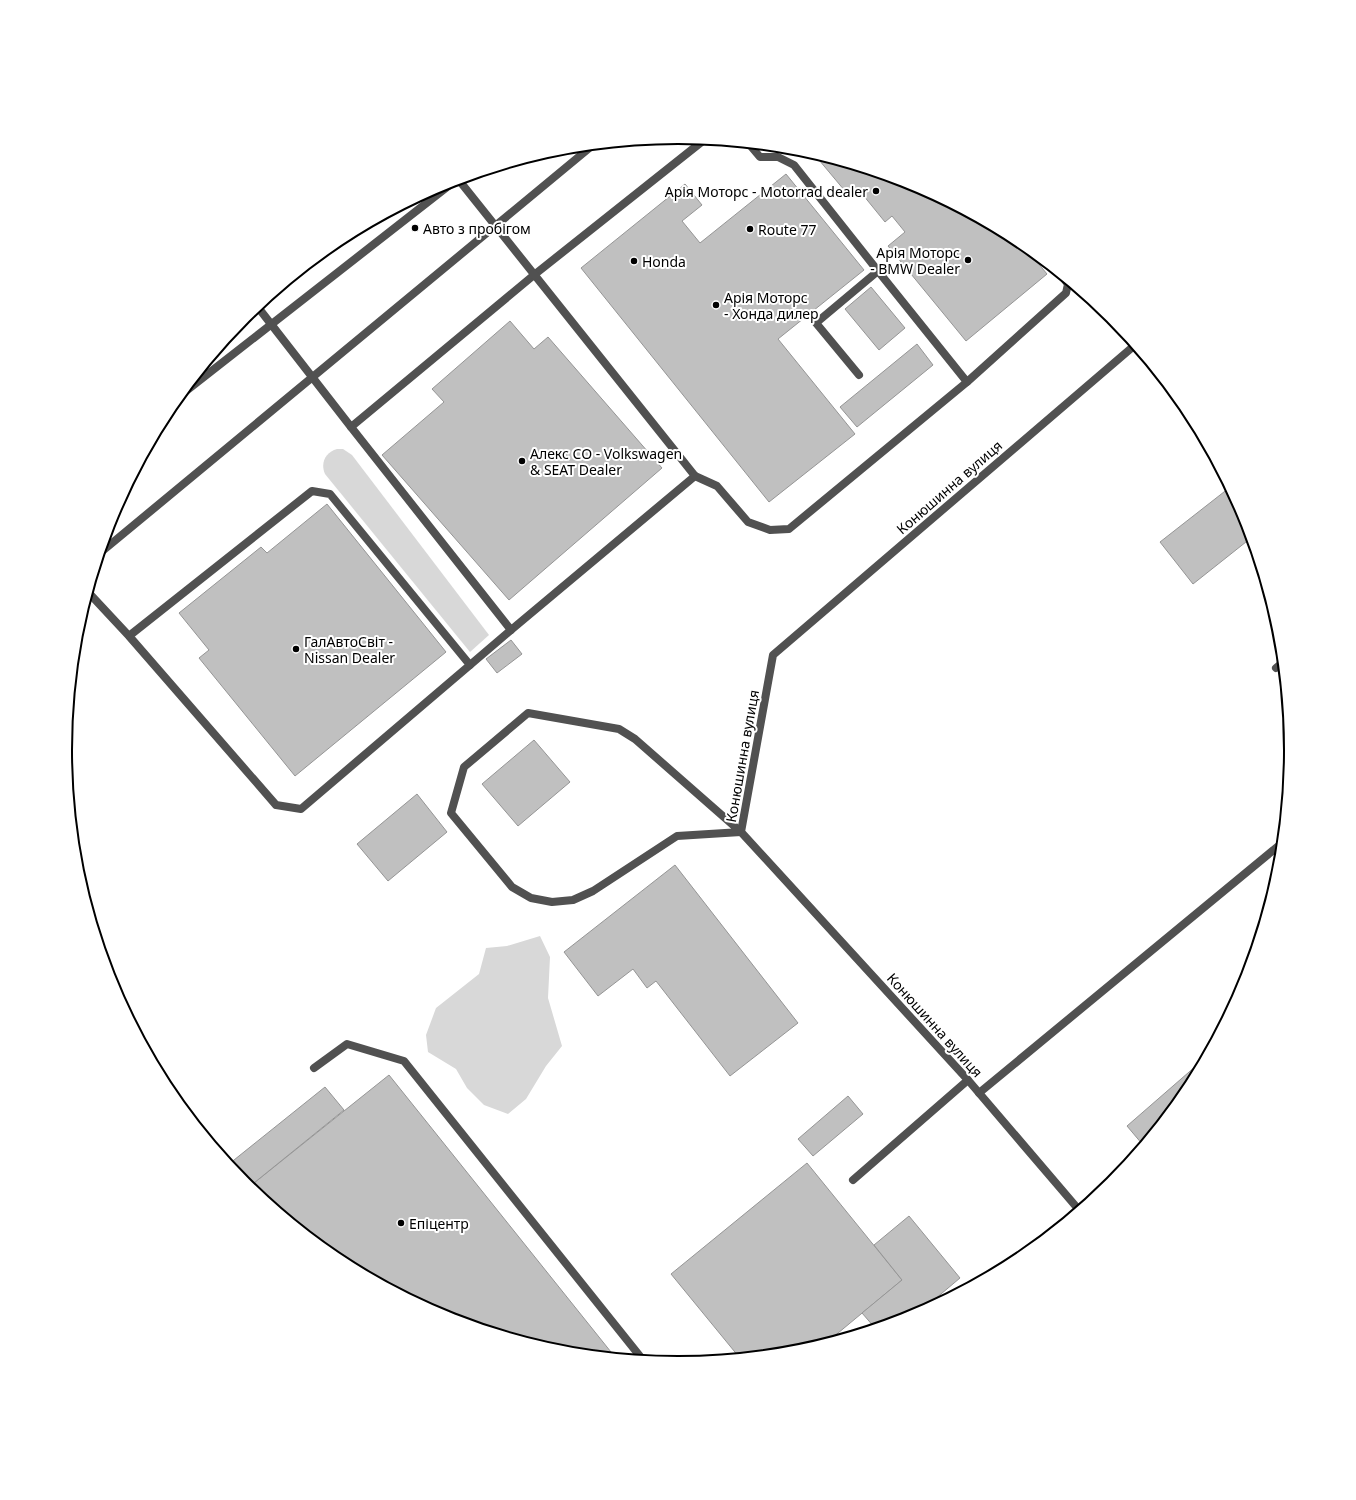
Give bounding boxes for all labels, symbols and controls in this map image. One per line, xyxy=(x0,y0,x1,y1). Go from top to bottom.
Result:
place label: Арія Моторс - Motorrad dealer xyxy=(665,182,868,201)
marker: Арія Моторс - Motorrad dealer xyxy=(871,186,881,196)
place label: Авто з пробігом xyxy=(423,219,531,238)
place label: Route 77 xyxy=(758,220,816,239)
marker: Авто з пробігом xyxy=(410,223,420,233)
marker: Route 77 xyxy=(745,224,755,234)
place label: Арія Моторс - BMW Dealer xyxy=(870,243,960,278)
place label: Honda xyxy=(642,252,686,271)
marker: Арія Моторс - BMW Dealer xyxy=(963,255,973,265)
marker: Honda xyxy=(629,256,639,266)
place label: Арія Моторс - Хонда дилер xyxy=(724,288,819,323)
marker: Арія Моторс - Хонда дилер xyxy=(711,300,721,310)
street label: Конюшинна вулиця xyxy=(892,436,1006,538)
place label: Алекс CO - Volkswagen & SEAT Dealer xyxy=(530,444,682,479)
marker: Алекс CO - Volkswagen & SEAT Dealer xyxy=(517,456,527,466)
place label: ГалАвтоСвіт - Nissan Dealer xyxy=(304,632,395,667)
marker: ГалАвтоСвіт - Nissan Dealer xyxy=(291,644,301,654)
street label: Конюшинна вулиця xyxy=(721,688,763,824)
street label: Конюшинна вулиця xyxy=(883,969,987,1081)
place label: Епіцентр xyxy=(409,1214,469,1233)
marker: Епіцентр xyxy=(396,1218,406,1228)

